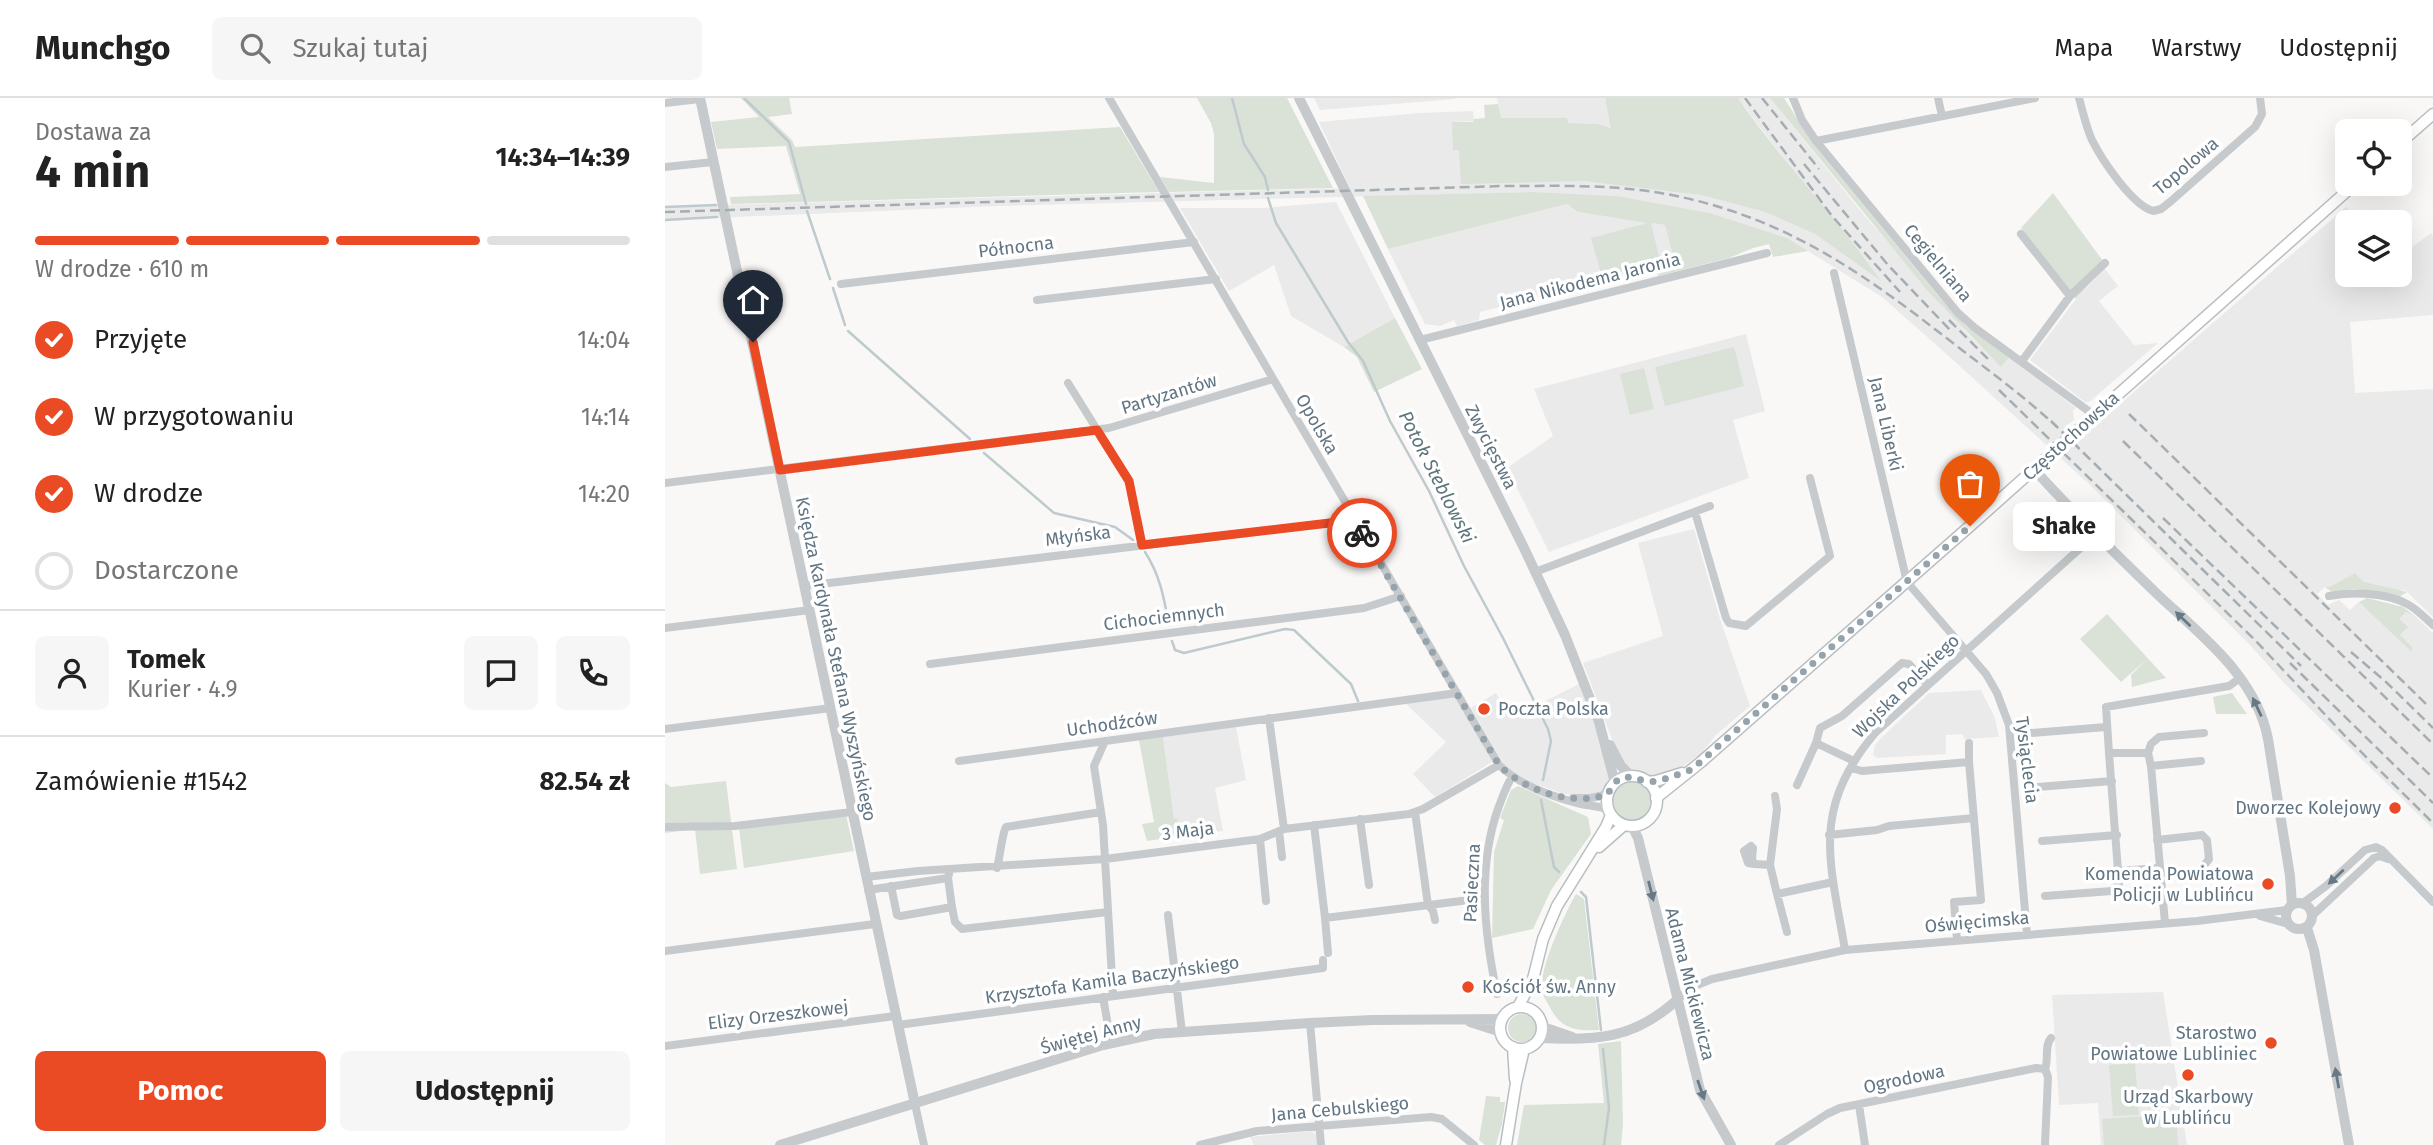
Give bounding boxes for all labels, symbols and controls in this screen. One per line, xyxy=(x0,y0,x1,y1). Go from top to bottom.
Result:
search box xyxy=(212,17,702,80)
text: Munchgo xyxy=(35,28,170,68)
icon: search xyxy=(236,29,274,67)
text: Szukaj tutaj xyxy=(292,33,428,64)
text: Mapa xyxy=(2055,34,2113,62)
text: Warstwy xyxy=(2151,34,2241,62)
text: Udostępnij xyxy=(2279,34,2398,62)
text: Dostawa za xyxy=(35,118,152,146)
map controls xyxy=(2335,119,2412,287)
button: locate xyxy=(2335,119,2412,196)
street label: Topolowa xyxy=(2149,132,2223,200)
text: 14:34–14:39 xyxy=(496,142,630,173)
text: 4 min xyxy=(35,144,150,199)
button: layers xyxy=(2335,210,2412,287)
street label: Cegielniana xyxy=(1899,220,1977,306)
street label: Północna xyxy=(977,231,1055,263)
street label: Jana Nikodema Jaronia xyxy=(1497,248,1683,314)
text: W drodze · 610 m xyxy=(35,255,209,283)
pin xyxy=(723,270,783,342)
icon: home xyxy=(734,281,772,319)
icon: check xyxy=(35,321,73,359)
text: Przyjęte xyxy=(94,324,187,355)
text: 14:04 xyxy=(577,326,630,354)
street label: Partyzantów xyxy=(1118,369,1220,419)
street label: Jana Liberki xyxy=(1864,375,1908,473)
street label: Częstochowska xyxy=(2018,387,2124,485)
street label: Opolska xyxy=(1291,390,1343,458)
icon: check xyxy=(35,398,73,436)
text: W przygotowaniu xyxy=(94,401,294,432)
street label: Zwycięstwa xyxy=(1460,401,1522,493)
text: 14:14 xyxy=(581,403,630,431)
water label: Potok Steblowski xyxy=(1394,407,1481,548)
pin xyxy=(1940,454,2000,526)
icon: bag xyxy=(1951,465,1989,503)
icon: check xyxy=(35,475,73,513)
text: W drodze xyxy=(94,478,203,509)
text: 14:20 xyxy=(578,480,630,508)
street label: Księdza Kardynała Stefana Wyszyńskiego xyxy=(791,495,881,823)
courier xyxy=(1327,498,1397,568)
callout: Shake xyxy=(2012,502,2113,550)
text: Shake xyxy=(2032,512,2096,540)
icon: bike xyxy=(1343,514,1381,552)
street label: Młyńska xyxy=(1044,521,1112,551)
text: Dostarczone xyxy=(94,555,239,586)
street label: Cichociemnych xyxy=(1102,599,1226,635)
one-way arrow xyxy=(2175,611,2192,627)
street label: Wojska Polskiego xyxy=(1848,629,1964,743)
button: person xyxy=(35,636,109,710)
button: chat xyxy=(464,636,538,710)
button: phone xyxy=(556,636,630,710)
text: Tomek xyxy=(127,644,205,675)
text: Kurier · 4.9 xyxy=(127,675,237,703)
one-way arrow xyxy=(2251,697,2263,717)
place label: Poczta Polska xyxy=(1498,698,1609,720)
marker: Poczta Polska xyxy=(1476,701,1492,717)
street label: Uchodźców xyxy=(1065,707,1159,741)
street label: Tysiąclecia xyxy=(2011,715,2043,805)
text: Zamówienie #1542 xyxy=(35,766,248,797)
text: 82.54 zł xyxy=(540,766,630,797)
place label: Dworzec Kolejowy xyxy=(2235,797,2381,819)
marker: Dworzec Kolejowy xyxy=(2387,800,2403,816)
street label: 3 Maja xyxy=(1161,817,1215,845)
street label: Pasieczna xyxy=(1459,843,1485,923)
place label: Komenda Powiatowa Policji w Lublińcu xyxy=(2085,863,2254,906)
one-way arrow xyxy=(2328,868,2345,884)
marker: Komenda Powiatowa Policji w Lublińcu xyxy=(2260,876,2276,892)
one-way arrow xyxy=(1646,880,1657,902)
street label: Adama Mickiewicza xyxy=(1660,905,1720,1063)
street label: Oświęcimska xyxy=(1924,906,2030,938)
street label: Krzysztofa Kamila Baczyńskiego xyxy=(984,951,1240,1009)
place label: Kościół św. Anny xyxy=(1482,976,1616,998)
marker: Kościół św. Anny xyxy=(1460,979,1476,995)
street label: Elizy Orzeszkowej xyxy=(706,995,850,1035)
street label: Świętej Anny xyxy=(1038,1010,1144,1059)
place label: Starostwo Powiatowe Lubliniec xyxy=(2090,1022,2257,1065)
marker: Starostwo Powiatowe Lubliniec xyxy=(2263,1035,2279,1051)
button: Pomoc xyxy=(35,1051,326,1131)
button: Udostępnij xyxy=(340,1051,630,1131)
street label: Ogrodowa xyxy=(1861,1060,1947,1098)
marker: Urząd Skarbowy w Lublińcu xyxy=(2180,1067,2196,1083)
one-way arrow xyxy=(2331,1067,2342,1089)
one-way arrow xyxy=(1696,1080,1707,1101)
place label: Urząd Skarbowy w Lublińcu xyxy=(2123,1086,2253,1129)
street label: Jana Cebulskiego xyxy=(1270,1092,1410,1126)

